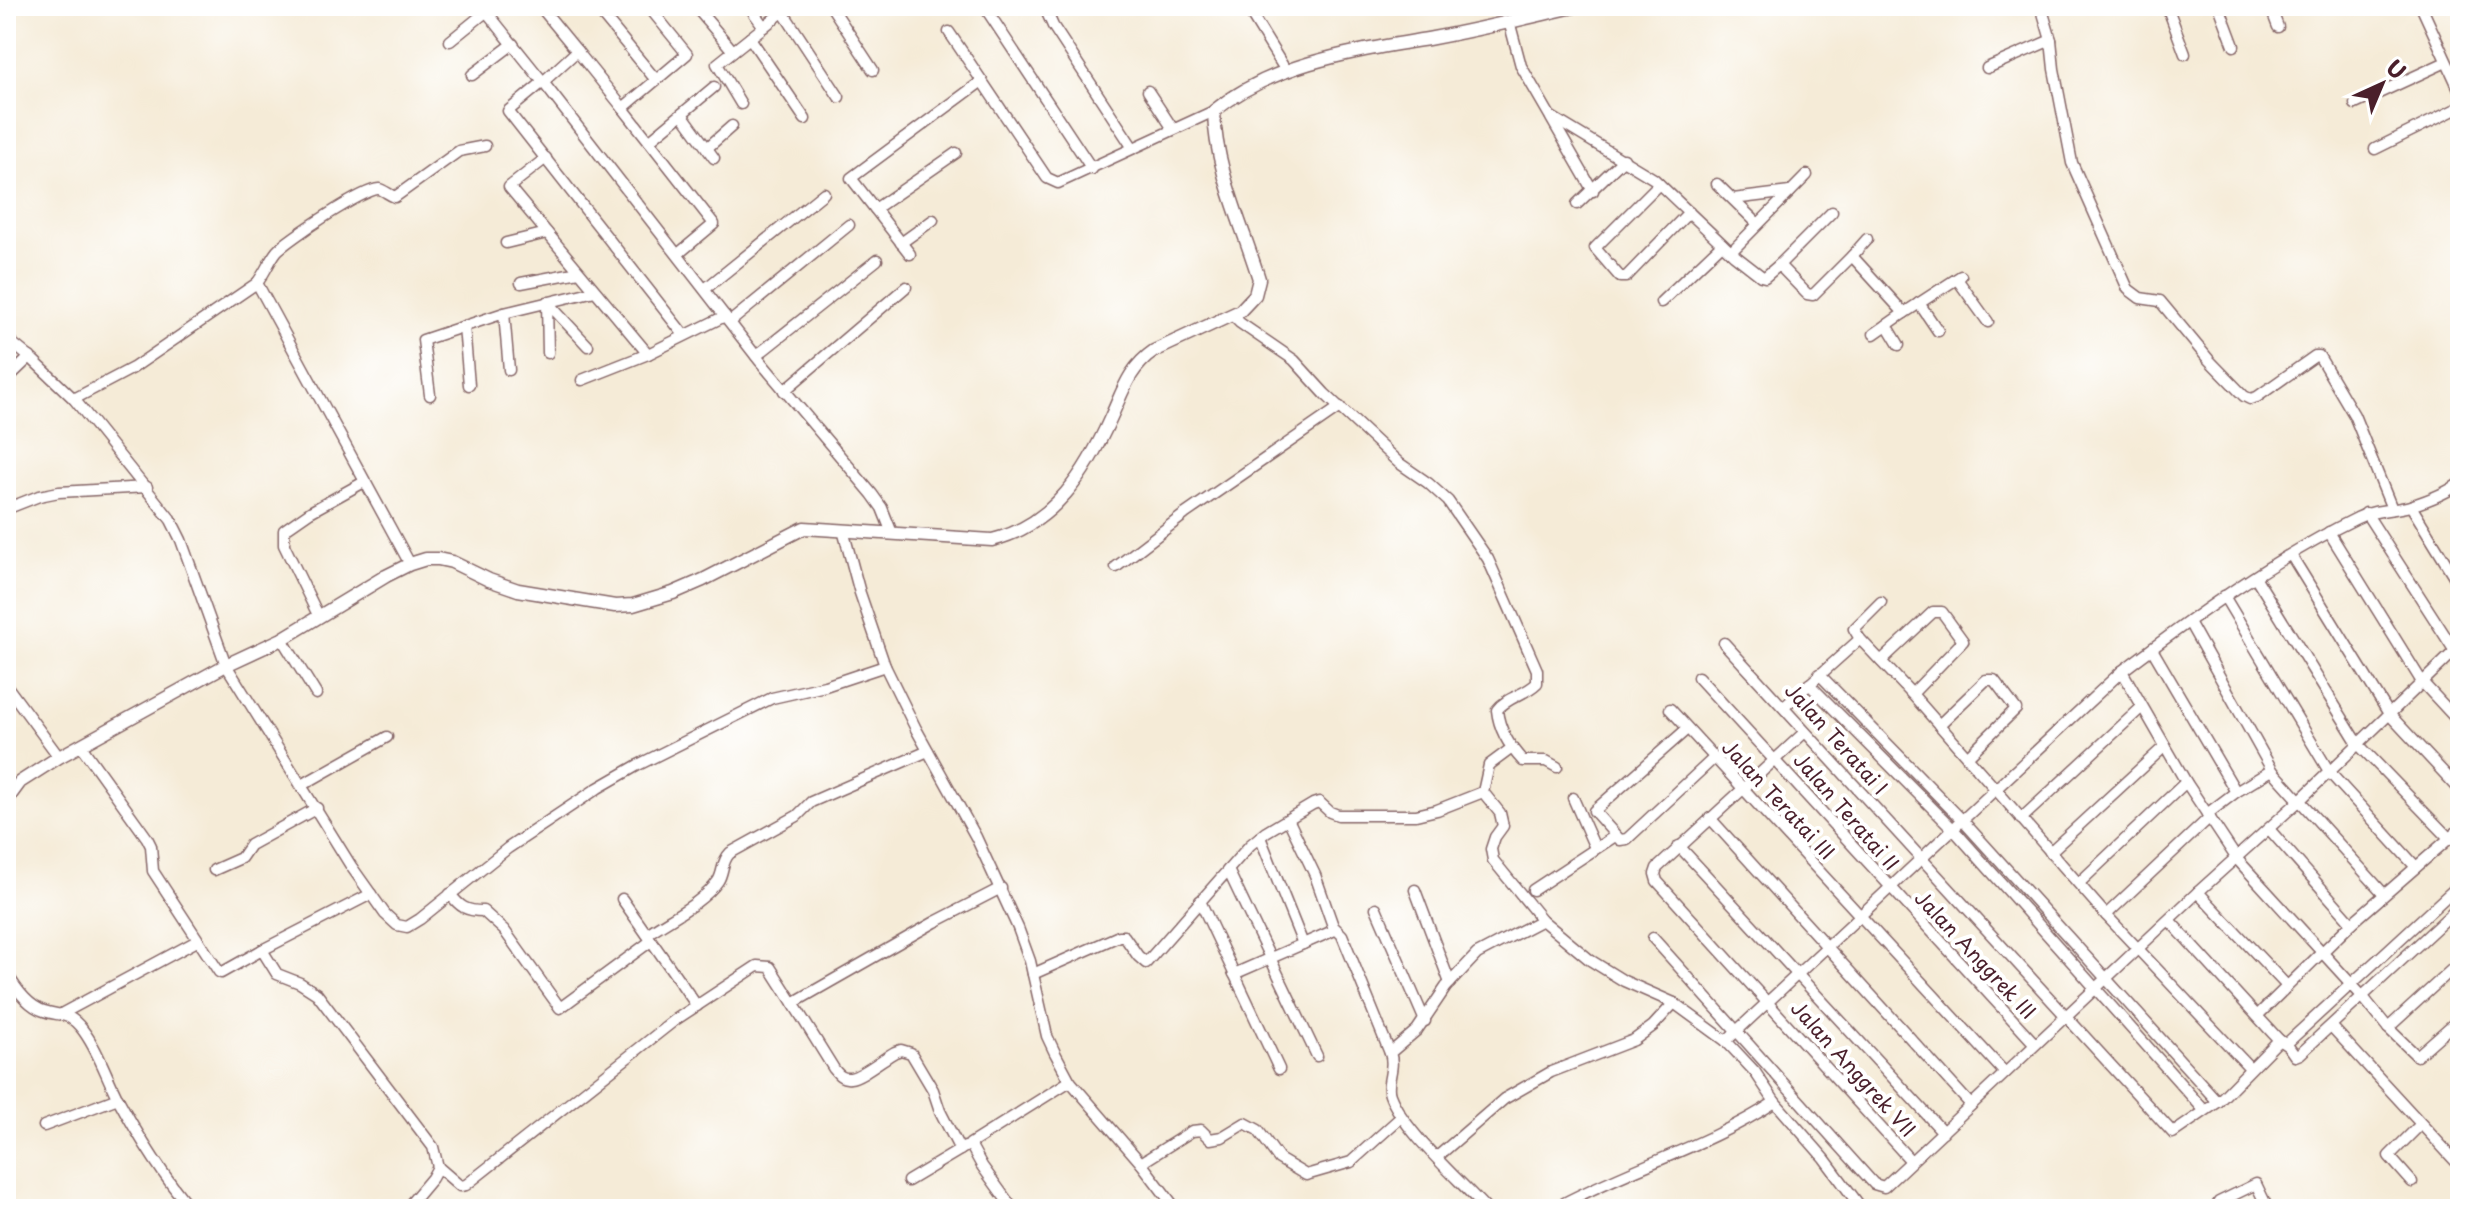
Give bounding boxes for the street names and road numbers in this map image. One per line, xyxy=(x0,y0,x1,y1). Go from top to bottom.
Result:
street label: Jalan Teratai I xyxy=(1778,676,1895,801)
street label: Jalan Teratai III xyxy=(1715,733,1842,866)
street label: Jalan Teratai II xyxy=(1787,746,1907,877)
street label: Jalan Anggrek III xyxy=(1908,883,2043,1025)
street label: Jalan Anggrek VII xyxy=(1784,994,1923,1143)

